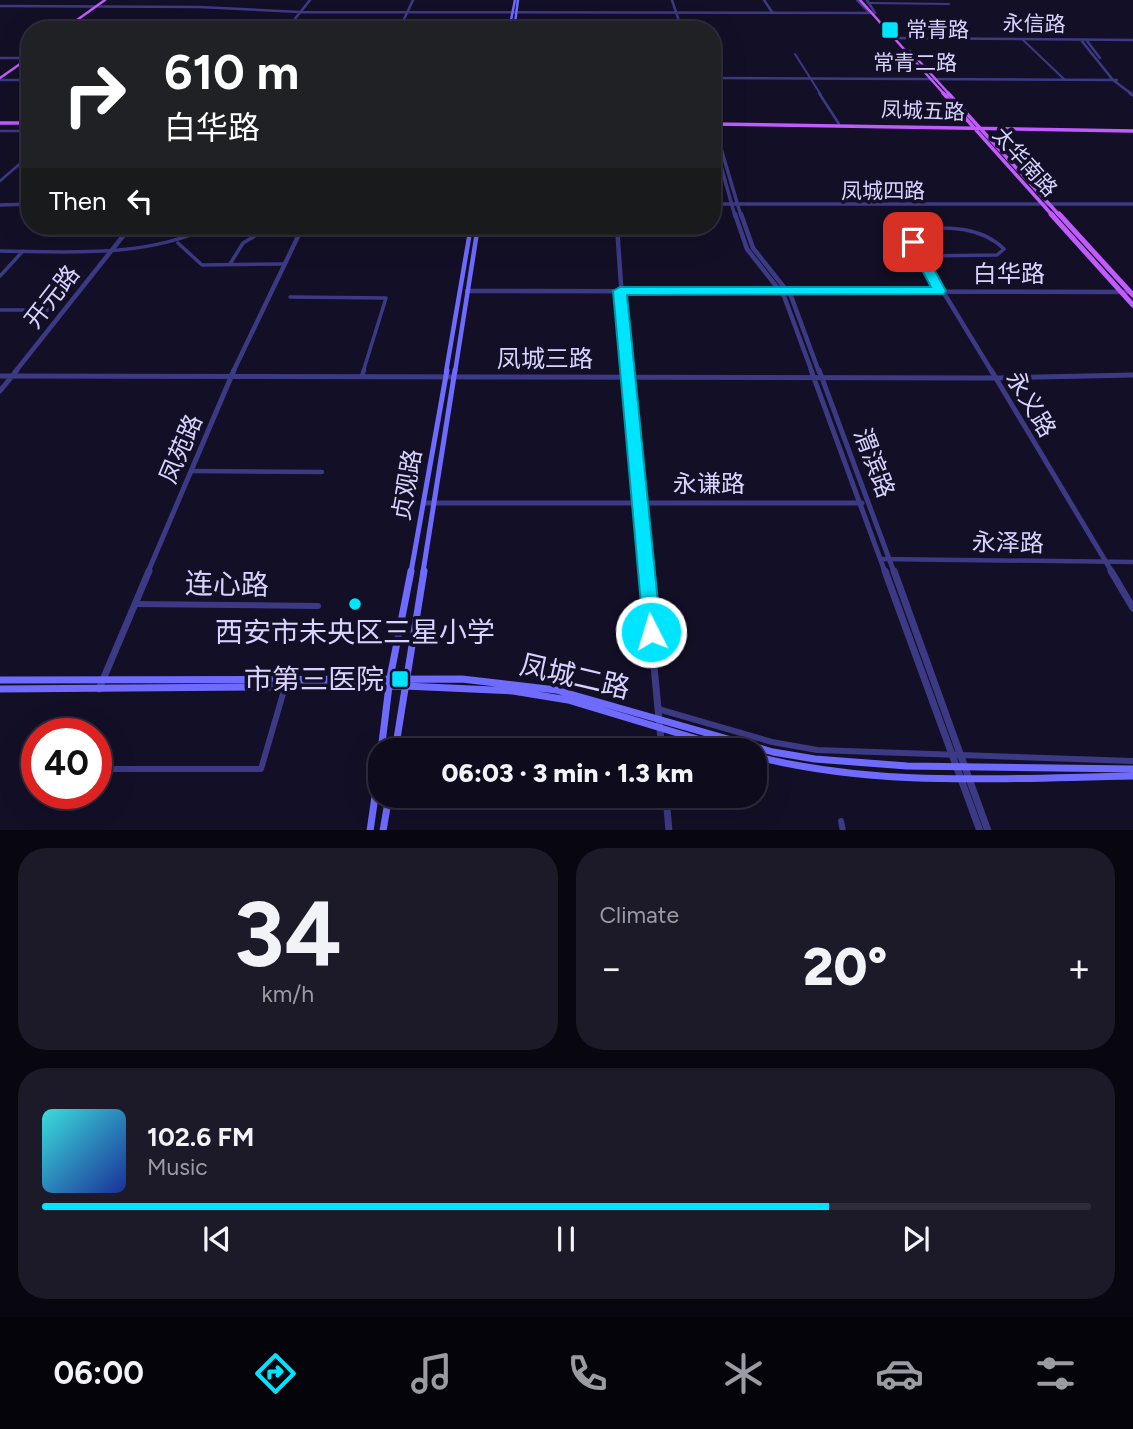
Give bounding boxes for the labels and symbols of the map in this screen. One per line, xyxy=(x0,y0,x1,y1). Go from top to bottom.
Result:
street label: 永信路 xyxy=(1002,10,1066,37)
place label: 常青路 xyxy=(906,17,969,42)
marker: 常青路 xyxy=(880,20,900,40)
street label: 常青二路 xyxy=(873,50,957,75)
street label: 凤城五路 xyxy=(881,97,965,124)
street label: 太华南路 xyxy=(988,122,1063,201)
street label: 凤城四路 xyxy=(841,178,925,203)
pin xyxy=(883,212,943,272)
street label: 开元路 xyxy=(18,259,85,334)
street label: 白华路 xyxy=(973,259,1045,288)
street label: 凤城三路 xyxy=(497,344,593,373)
street label: 永义路 xyxy=(1000,365,1062,442)
street label: 凤苑路 xyxy=(153,410,208,488)
street label: 渭滨路 xyxy=(848,424,901,502)
street label: 贞观路 xyxy=(386,447,427,523)
street label: 永谦路 xyxy=(673,469,745,498)
street label: 永泽路 xyxy=(972,527,1044,558)
street label: 连心路 xyxy=(185,566,269,602)
position arrow xyxy=(614,595,688,669)
marker: 西安市未央区三星小学 xyxy=(347,596,363,612)
place label: 西安市未央区三星小学 xyxy=(215,615,495,649)
street label: 凤城二路 xyxy=(517,647,633,705)
place label: 市第三医院 xyxy=(244,662,384,696)
marker: 市第三医院 xyxy=(390,669,410,689)
speed limit sign: 40 xyxy=(21,718,112,809)

